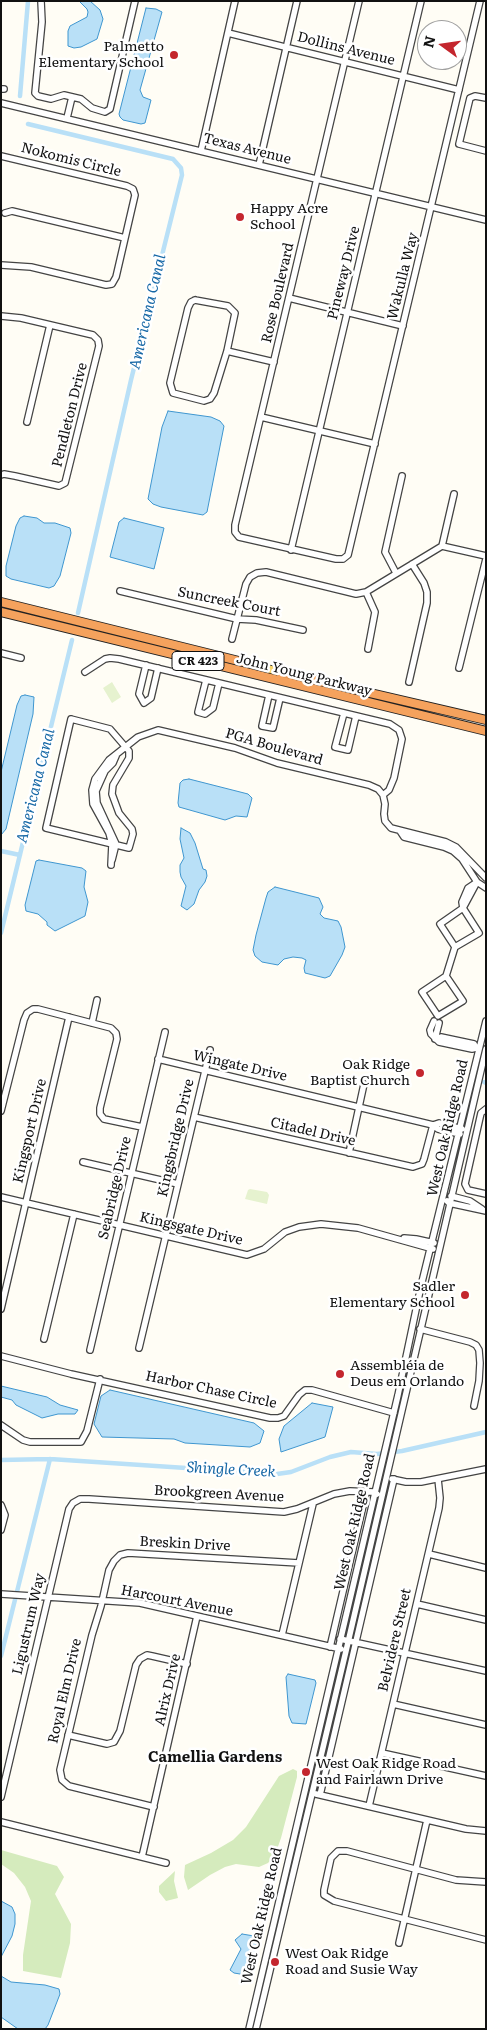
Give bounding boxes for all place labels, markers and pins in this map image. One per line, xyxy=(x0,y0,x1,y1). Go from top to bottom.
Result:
place label: Palmetto Elementary School xyxy=(38,39,164,72)
marker: Palmetto Elementary School xyxy=(168,49,180,61)
place label: Happy Acre School xyxy=(250,201,328,233)
marker: Happy Acre School xyxy=(234,211,246,223)
place label: Oak Ridge Baptist Church xyxy=(310,1057,410,1090)
marker: Oak Ridge Baptist Church xyxy=(414,1067,426,1079)
place label: Sadler Elementary School xyxy=(329,1279,455,1311)
marker: Sadler Elementary School xyxy=(459,1289,471,1301)
place label: Assembléia de Deus em Orlando xyxy=(350,1358,464,1390)
marker: Assembléia de Deus em Orlando xyxy=(334,1368,346,1380)
place label: West Oak Ridge Road and Fairlawn Drive xyxy=(316,1756,456,1788)
marker: West Oak Ridge Road and Fairlawn Drive xyxy=(300,1766,312,1778)
place label: West Oak Ridge Road and Susie Way xyxy=(285,1946,418,1978)
marker: West Oak Ridge Road and Susie Way xyxy=(269,1956,281,1968)

